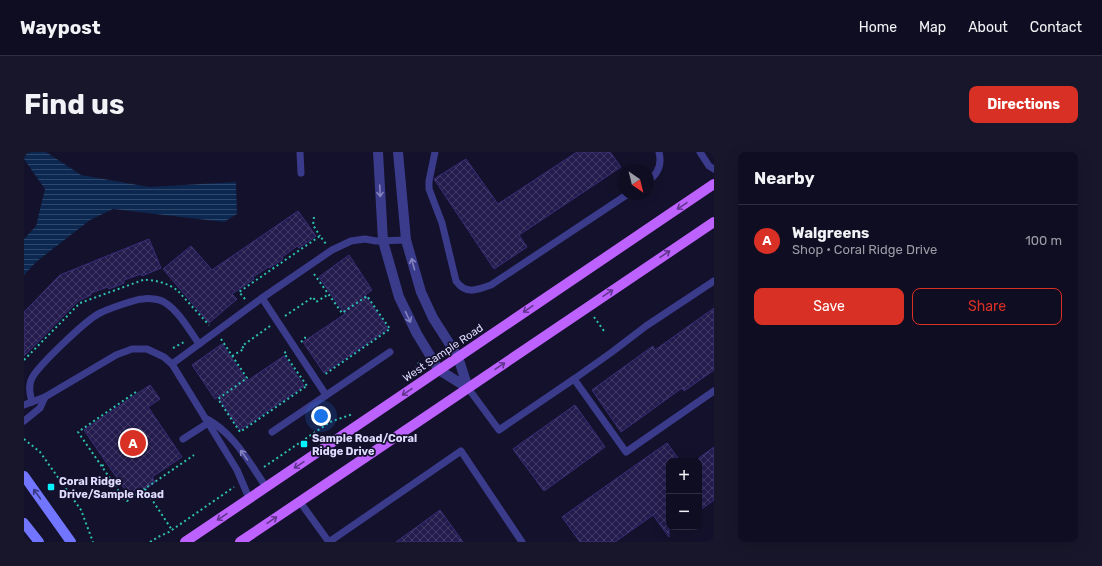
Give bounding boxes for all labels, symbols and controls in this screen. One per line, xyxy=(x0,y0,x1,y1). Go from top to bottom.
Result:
text: Waypost xyxy=(20,16,101,39)
text: Home xyxy=(859,19,897,36)
text: Map xyxy=(919,19,946,36)
text: About xyxy=(968,19,1008,36)
text: Contact xyxy=(1030,19,1082,36)
button: Directions xyxy=(969,86,1078,123)
text: Find us xyxy=(24,88,124,121)
north arrow xyxy=(618,164,654,200)
text: Nearby xyxy=(754,168,815,188)
one-way arrow xyxy=(377,184,384,197)
one-way arrow xyxy=(676,202,687,210)
text: Walgreens xyxy=(792,224,869,242)
text: A xyxy=(762,233,772,248)
text: 100 m xyxy=(1025,233,1062,248)
text: Shop · Coral Ridge Drive xyxy=(792,242,937,257)
one-way arrow xyxy=(659,250,671,258)
one-way arrow xyxy=(409,258,416,271)
button: Save xyxy=(754,288,904,325)
button: Share xyxy=(912,288,1062,325)
one-way arrow xyxy=(602,289,613,297)
one-way arrow xyxy=(523,305,534,313)
one-way arrow xyxy=(405,310,412,322)
street label: West Sample Road xyxy=(400,321,486,385)
one-way arrow xyxy=(495,362,506,370)
one-way arrow xyxy=(401,388,412,396)
your location xyxy=(311,406,331,426)
pin: A xyxy=(120,428,146,458)
place label: Sample Road/Coral Ridge Drive xyxy=(312,432,417,458)
marker: Sample Road/Coral Ridge Drive xyxy=(299,439,309,449)
one-way arrow xyxy=(240,450,248,461)
map controls xyxy=(666,458,702,530)
button: + xyxy=(666,458,702,494)
one-way arrow xyxy=(293,461,305,469)
place label: Coral Ridge Drive/Sample Road xyxy=(59,475,164,501)
marker: Coral Ridge Drive/Sample Road xyxy=(46,482,56,492)
one-way arrow xyxy=(33,489,41,500)
button: − xyxy=(666,494,702,530)
one-way arrow xyxy=(217,513,228,521)
one-way arrow xyxy=(267,516,278,524)

